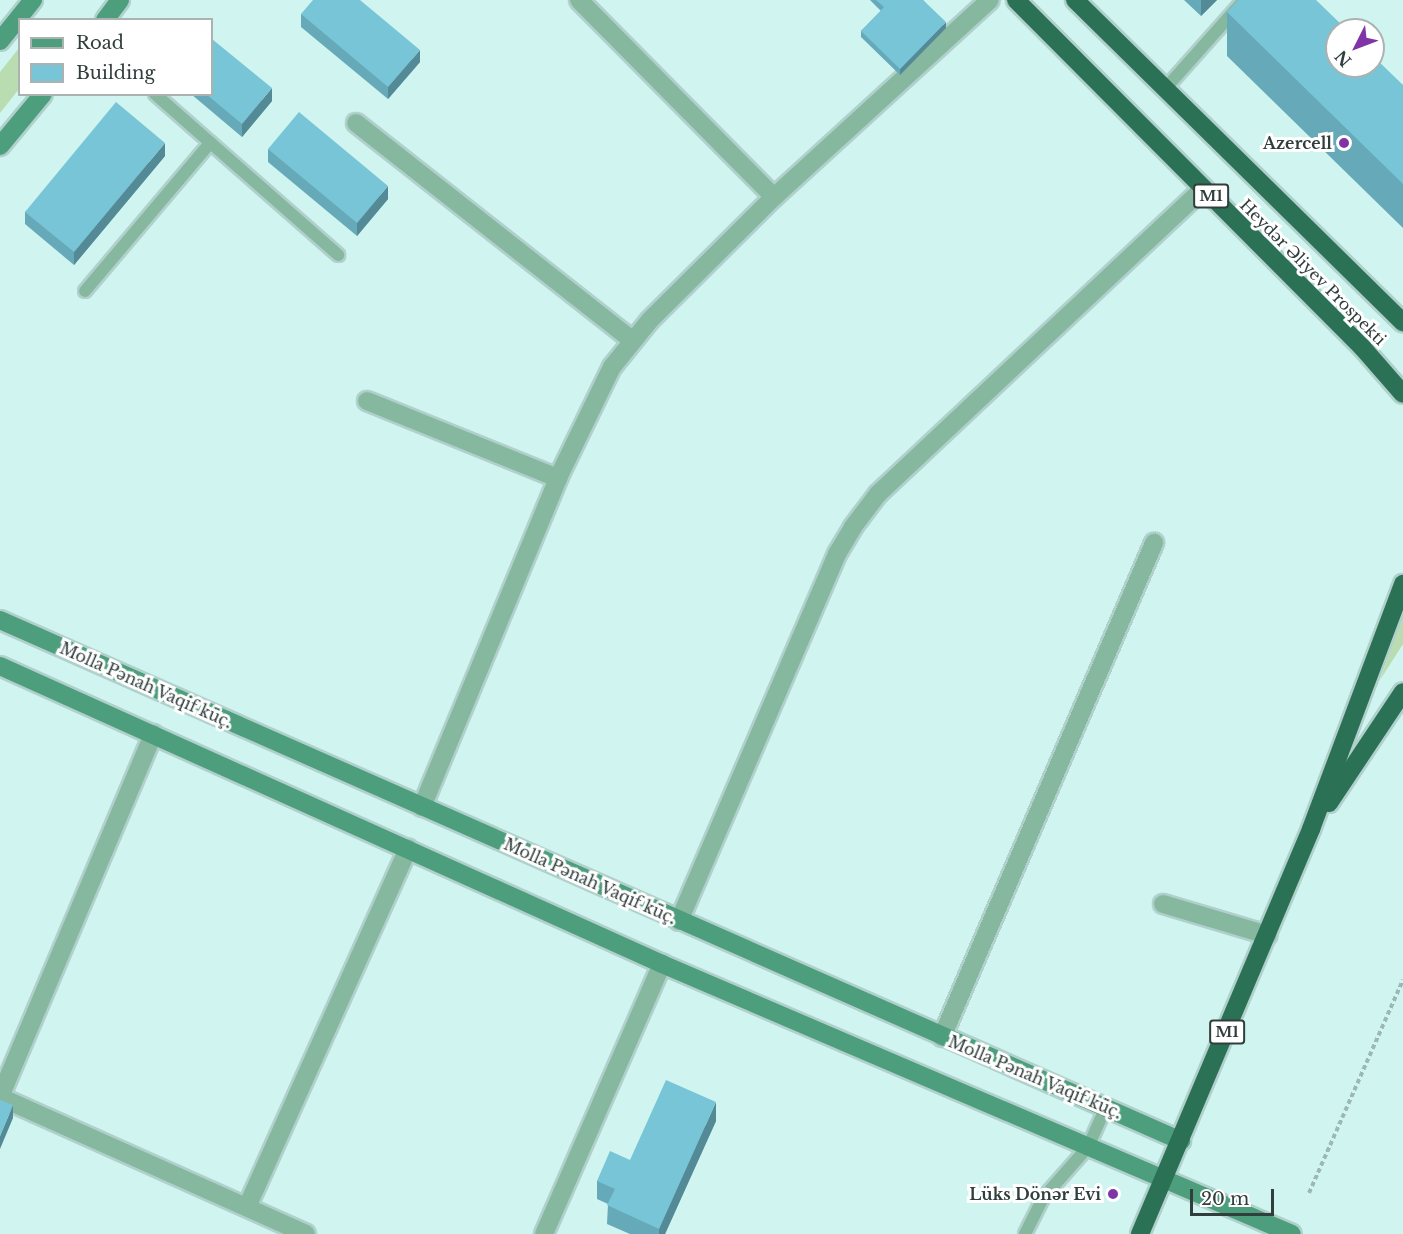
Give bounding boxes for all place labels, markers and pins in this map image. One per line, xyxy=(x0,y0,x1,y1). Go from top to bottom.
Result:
place label: Azercell xyxy=(1263,133,1332,153)
marker: Azercell xyxy=(1337,136,1351,150)
place label: Lüks Dönər Evi xyxy=(969,1184,1101,1204)
marker: Lüks Dönər Evi xyxy=(1106,1187,1120,1201)

